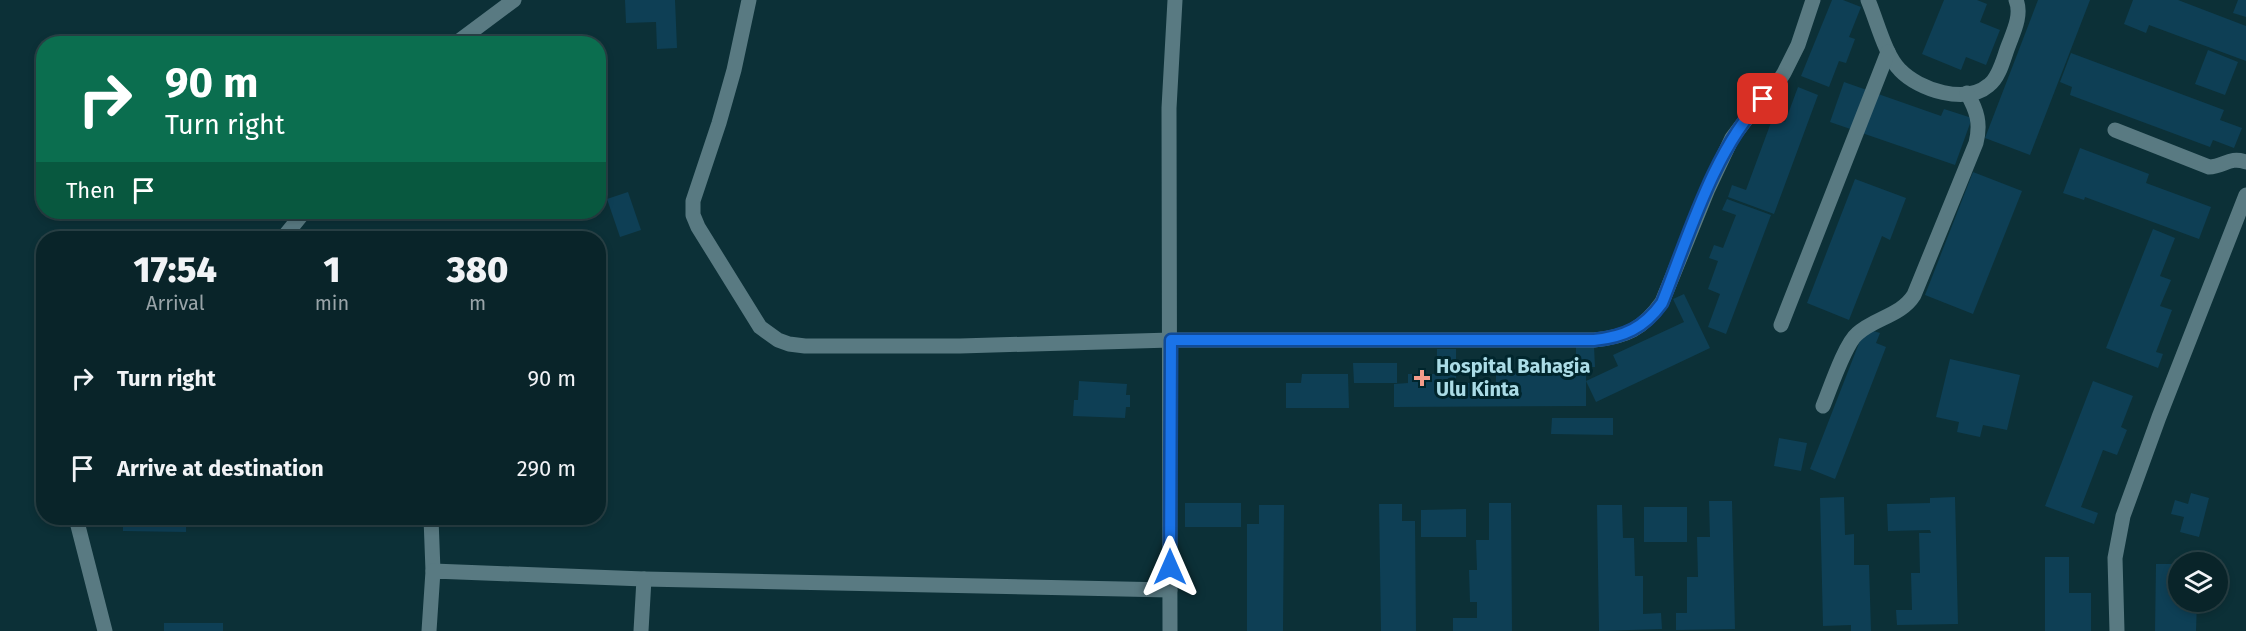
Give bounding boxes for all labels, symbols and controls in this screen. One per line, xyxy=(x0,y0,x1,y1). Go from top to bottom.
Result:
text: 90 m xyxy=(165,58,259,108)
icon: right xyxy=(66,60,144,138)
pin xyxy=(1737,73,1788,124)
icon: arrive xyxy=(1746,82,1779,115)
text: Turn right xyxy=(165,109,285,141)
icon: arrive xyxy=(127,174,160,207)
text: Then xyxy=(66,177,115,204)
text: 17:54 xyxy=(134,248,217,292)
text: 1 xyxy=(323,248,340,292)
text: 380 xyxy=(447,248,508,292)
text: Arrival xyxy=(146,291,205,315)
text: min xyxy=(315,291,349,315)
text: m xyxy=(469,291,486,315)
place label: Hospital Bahagia Ulu Kinta xyxy=(1436,354,1590,401)
icon: right xyxy=(66,362,99,395)
text: Turn right xyxy=(117,365,216,392)
text: 90 m xyxy=(527,365,576,392)
marker: Hospital Bahagia Ulu Kinta xyxy=(1413,369,1431,387)
icon: arrive xyxy=(66,452,99,485)
text: Arrive at destination xyxy=(117,455,324,482)
text: 290 m xyxy=(517,455,576,482)
position arrow xyxy=(1138,535,1202,599)
map controls xyxy=(2168,552,2228,612)
button: layers xyxy=(2168,552,2228,612)

